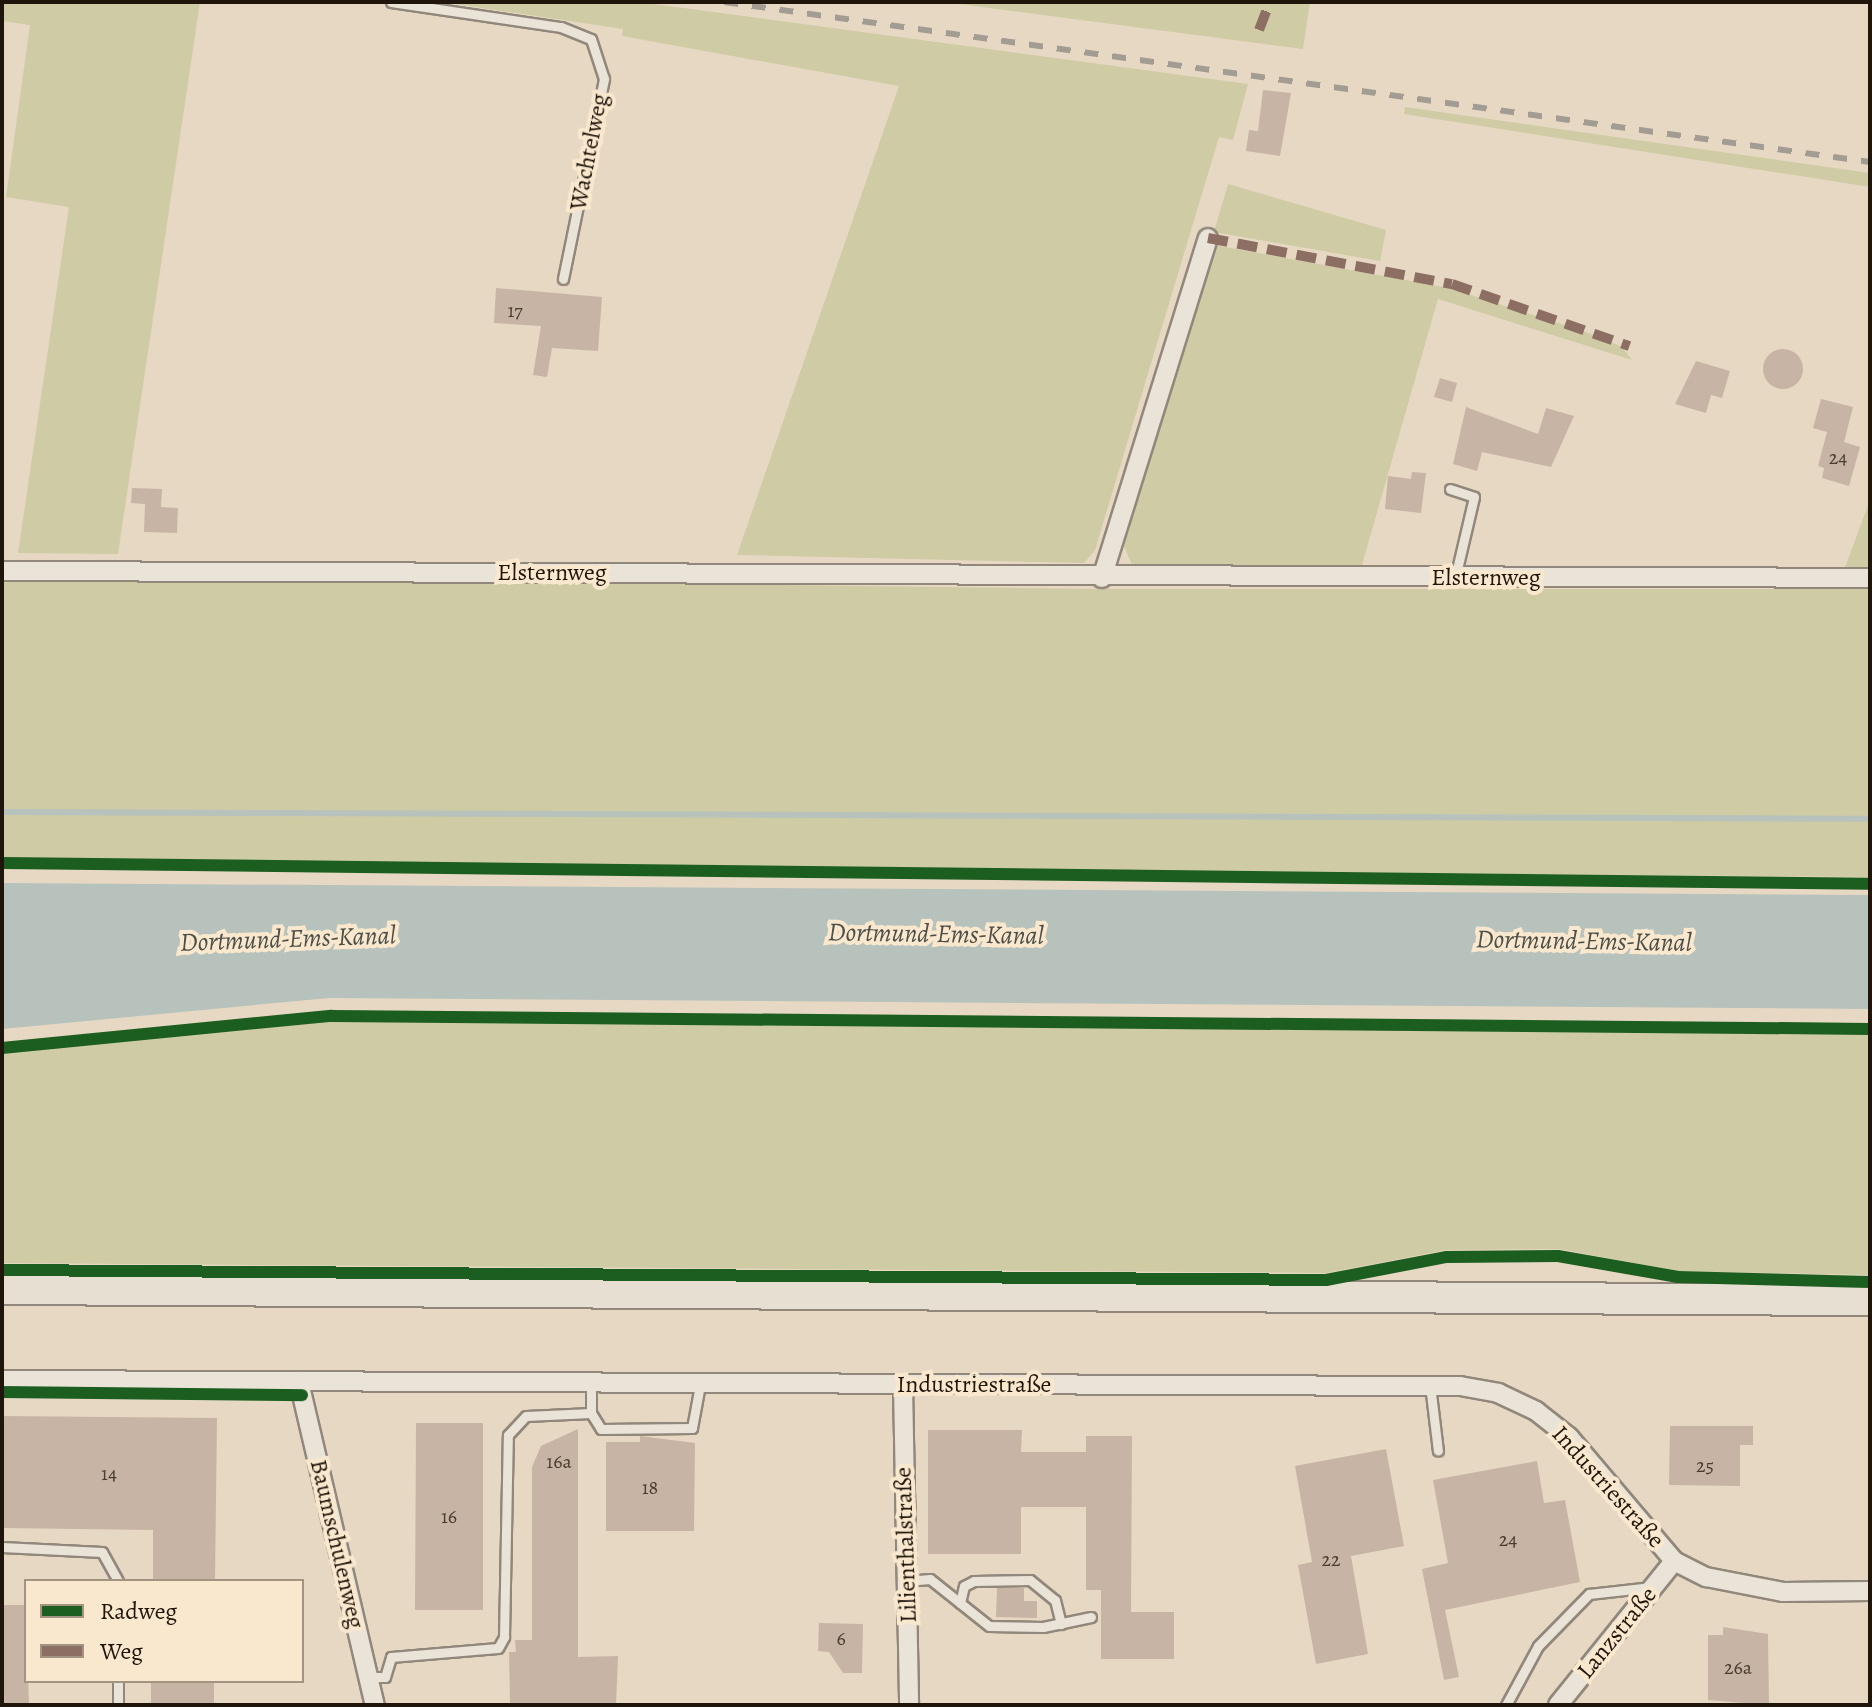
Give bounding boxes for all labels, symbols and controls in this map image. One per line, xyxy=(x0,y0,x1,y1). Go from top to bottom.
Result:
street label: Wachtelweg xyxy=(564,91,614,213)
house number: 17 xyxy=(507,298,523,322)
house number: 24 xyxy=(1829,445,1847,469)
street label: Elsternweg xyxy=(497,559,607,587)
street label: Elsternweg xyxy=(1431,564,1541,592)
water label: Dortmund-Ems-Kanal xyxy=(828,917,1044,951)
water label: Dortmund-Ems-Kanal xyxy=(180,920,396,958)
water label: Dortmund-Ems-Kanal xyxy=(1476,924,1692,958)
street label: Industriestraße xyxy=(897,1371,1051,1399)
street label: Industriestraße xyxy=(1546,1420,1670,1554)
house number: 16a xyxy=(546,1449,572,1473)
house number: 25 xyxy=(1696,1453,1714,1477)
street label: Baumschulenweg xyxy=(304,1457,370,1631)
house number: 14 xyxy=(101,1461,117,1485)
street label: Lilienthalstraße xyxy=(889,1467,923,1623)
house number: 18 xyxy=(642,1475,658,1499)
house number: 16 xyxy=(441,1504,457,1528)
house number: 24 xyxy=(1499,1527,1517,1551)
house number: 22 xyxy=(1322,1547,1340,1571)
legend xyxy=(24,1579,304,1683)
street label: Lanzstraße xyxy=(1571,1581,1663,1685)
text: Radweg xyxy=(100,1595,177,1627)
house number: 6 xyxy=(836,1626,846,1650)
text: Weg xyxy=(100,1635,143,1667)
house number: 26a xyxy=(1724,1655,1752,1679)

